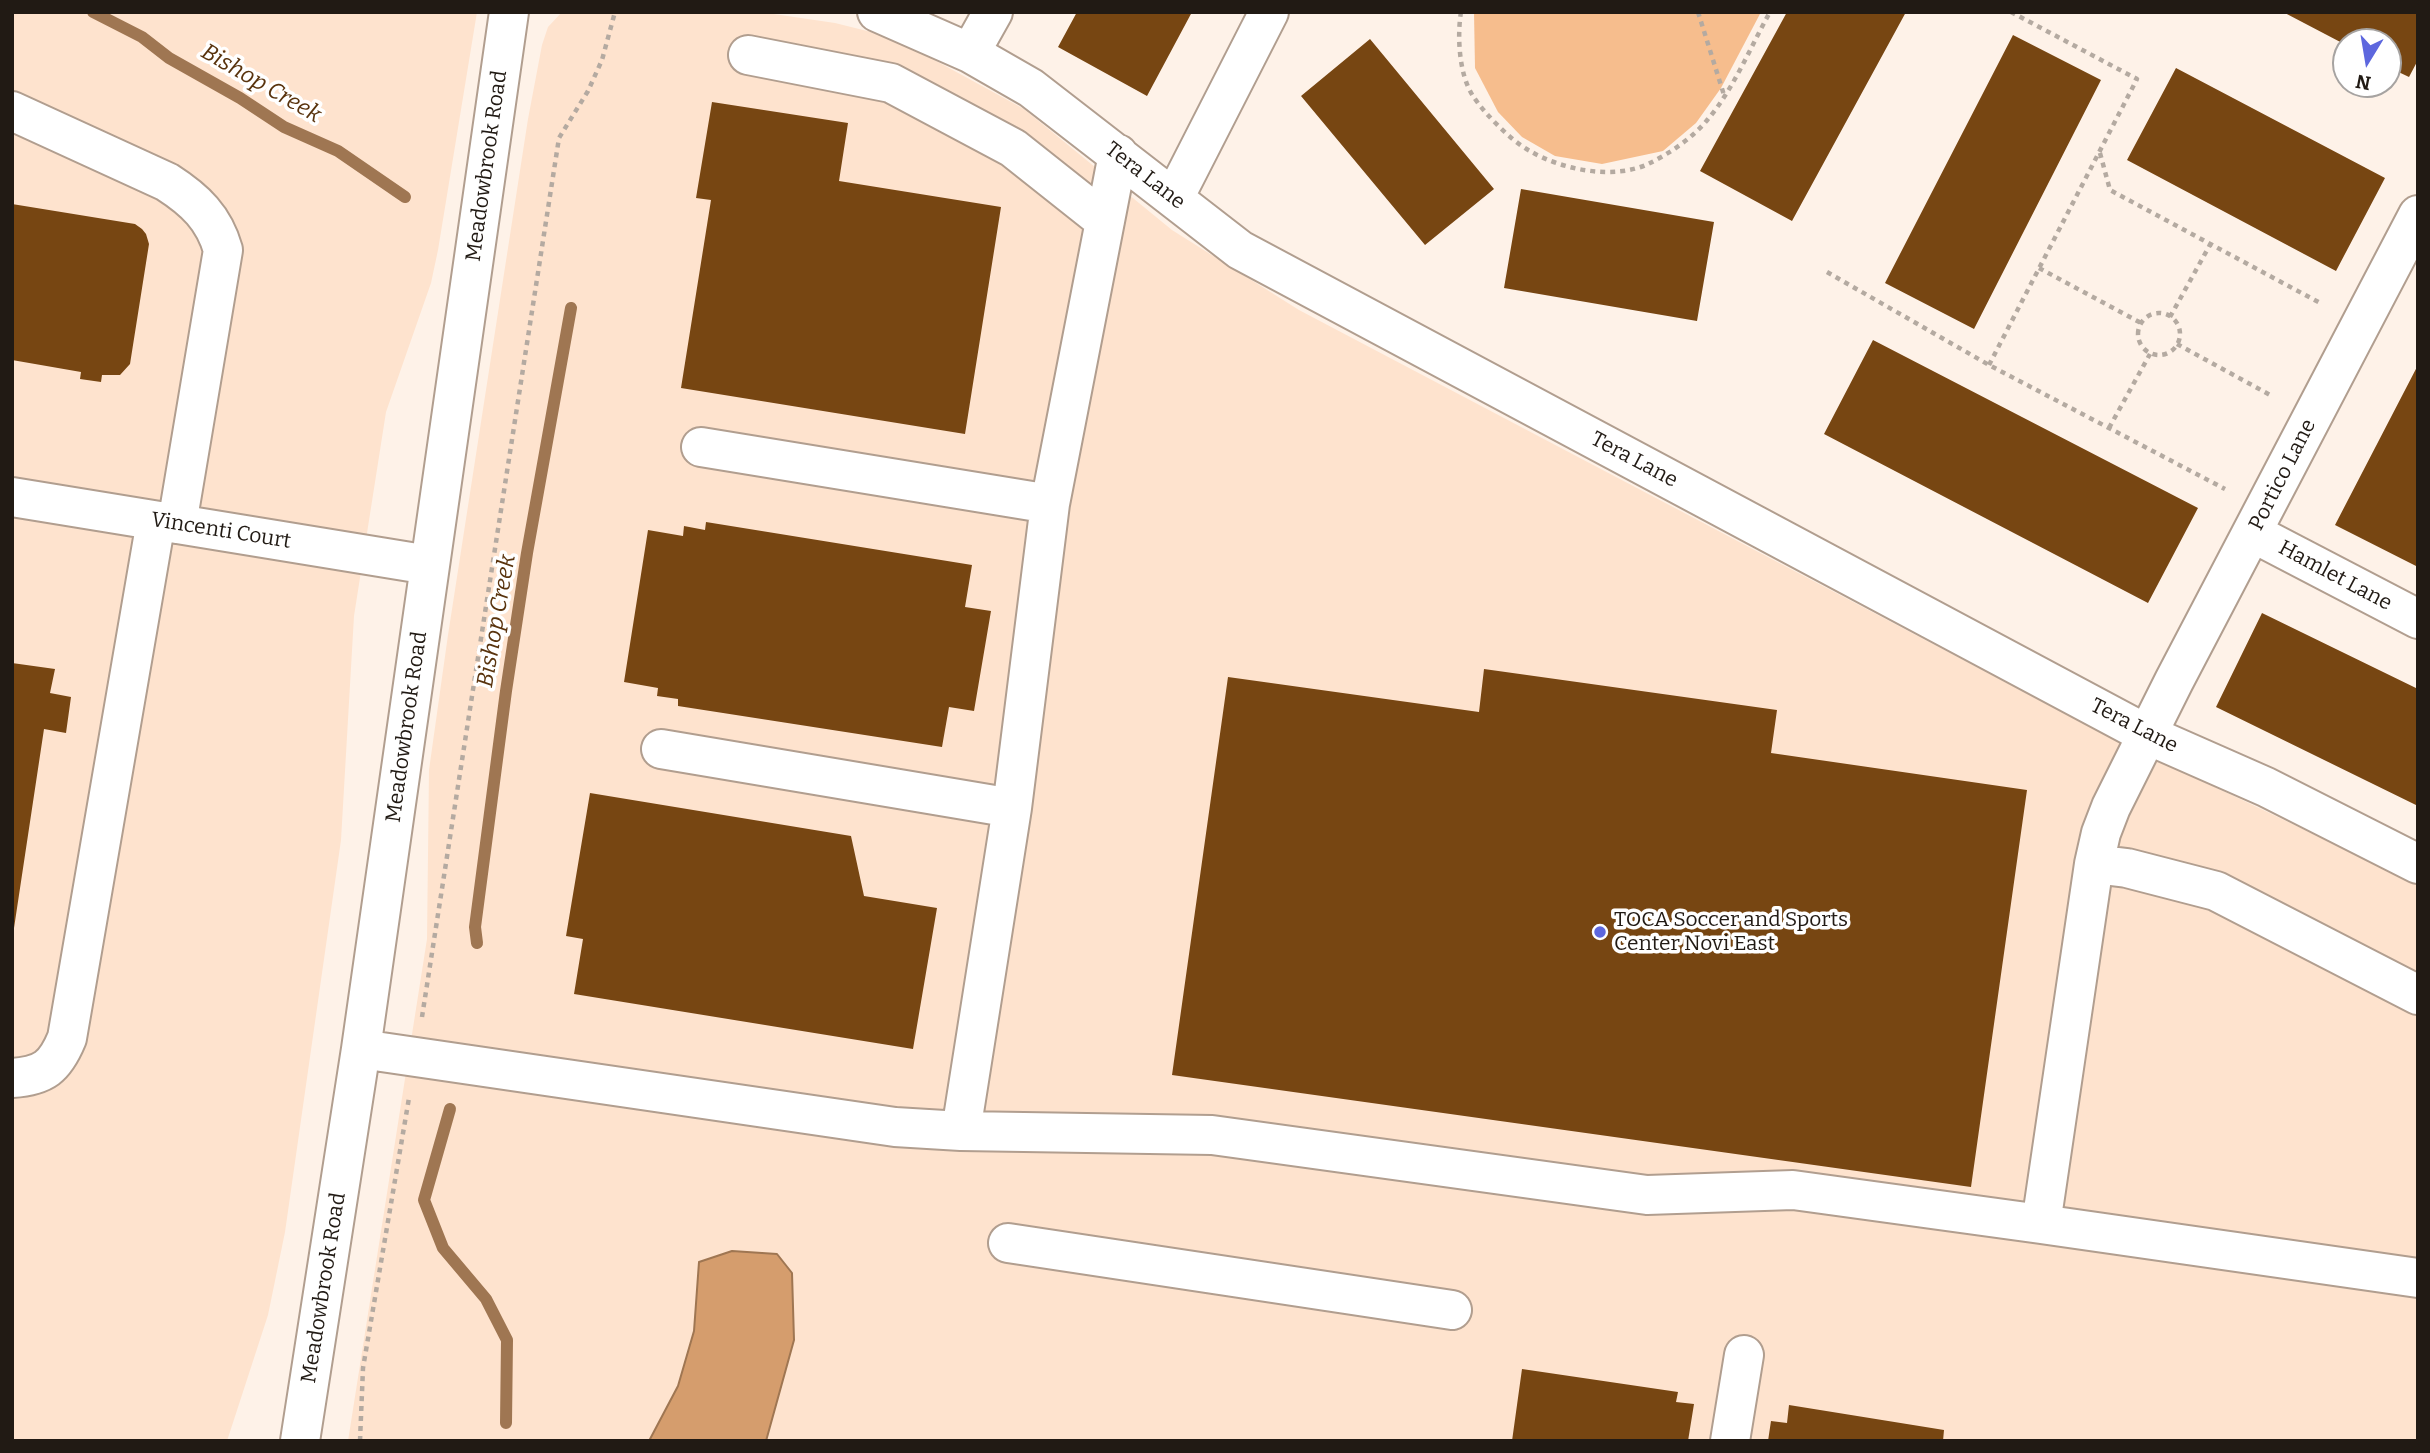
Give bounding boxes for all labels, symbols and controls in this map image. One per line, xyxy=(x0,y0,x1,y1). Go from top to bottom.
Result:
north arrow xyxy=(2332,28,2402,98)
water label: Bishop Creek xyxy=(196,39,326,129)
street label: Meadowbrook Road xyxy=(461,69,513,263)
text: N xyxy=(2354,69,2373,95)
street label: Tera Lane xyxy=(1100,137,1190,215)
street label: Portico Lane xyxy=(2244,415,2322,535)
street label: Tera Lane xyxy=(1586,427,1682,493)
street label: Vincenti Court xyxy=(149,508,293,554)
street label: Hamlet Lane xyxy=(2274,536,2396,616)
water label: Bishop Creek xyxy=(472,553,522,689)
street label: Meadowbrook Road xyxy=(381,630,433,824)
street label: Tera Lane xyxy=(2086,693,2182,759)
place label: TOCA Soccer and Sports Center Novi East xyxy=(1614,907,1848,957)
marker: TOCA Soccer and Sports Center Novi East xyxy=(1592,924,1608,940)
street label: Meadowbrook Road xyxy=(296,1191,352,1385)

